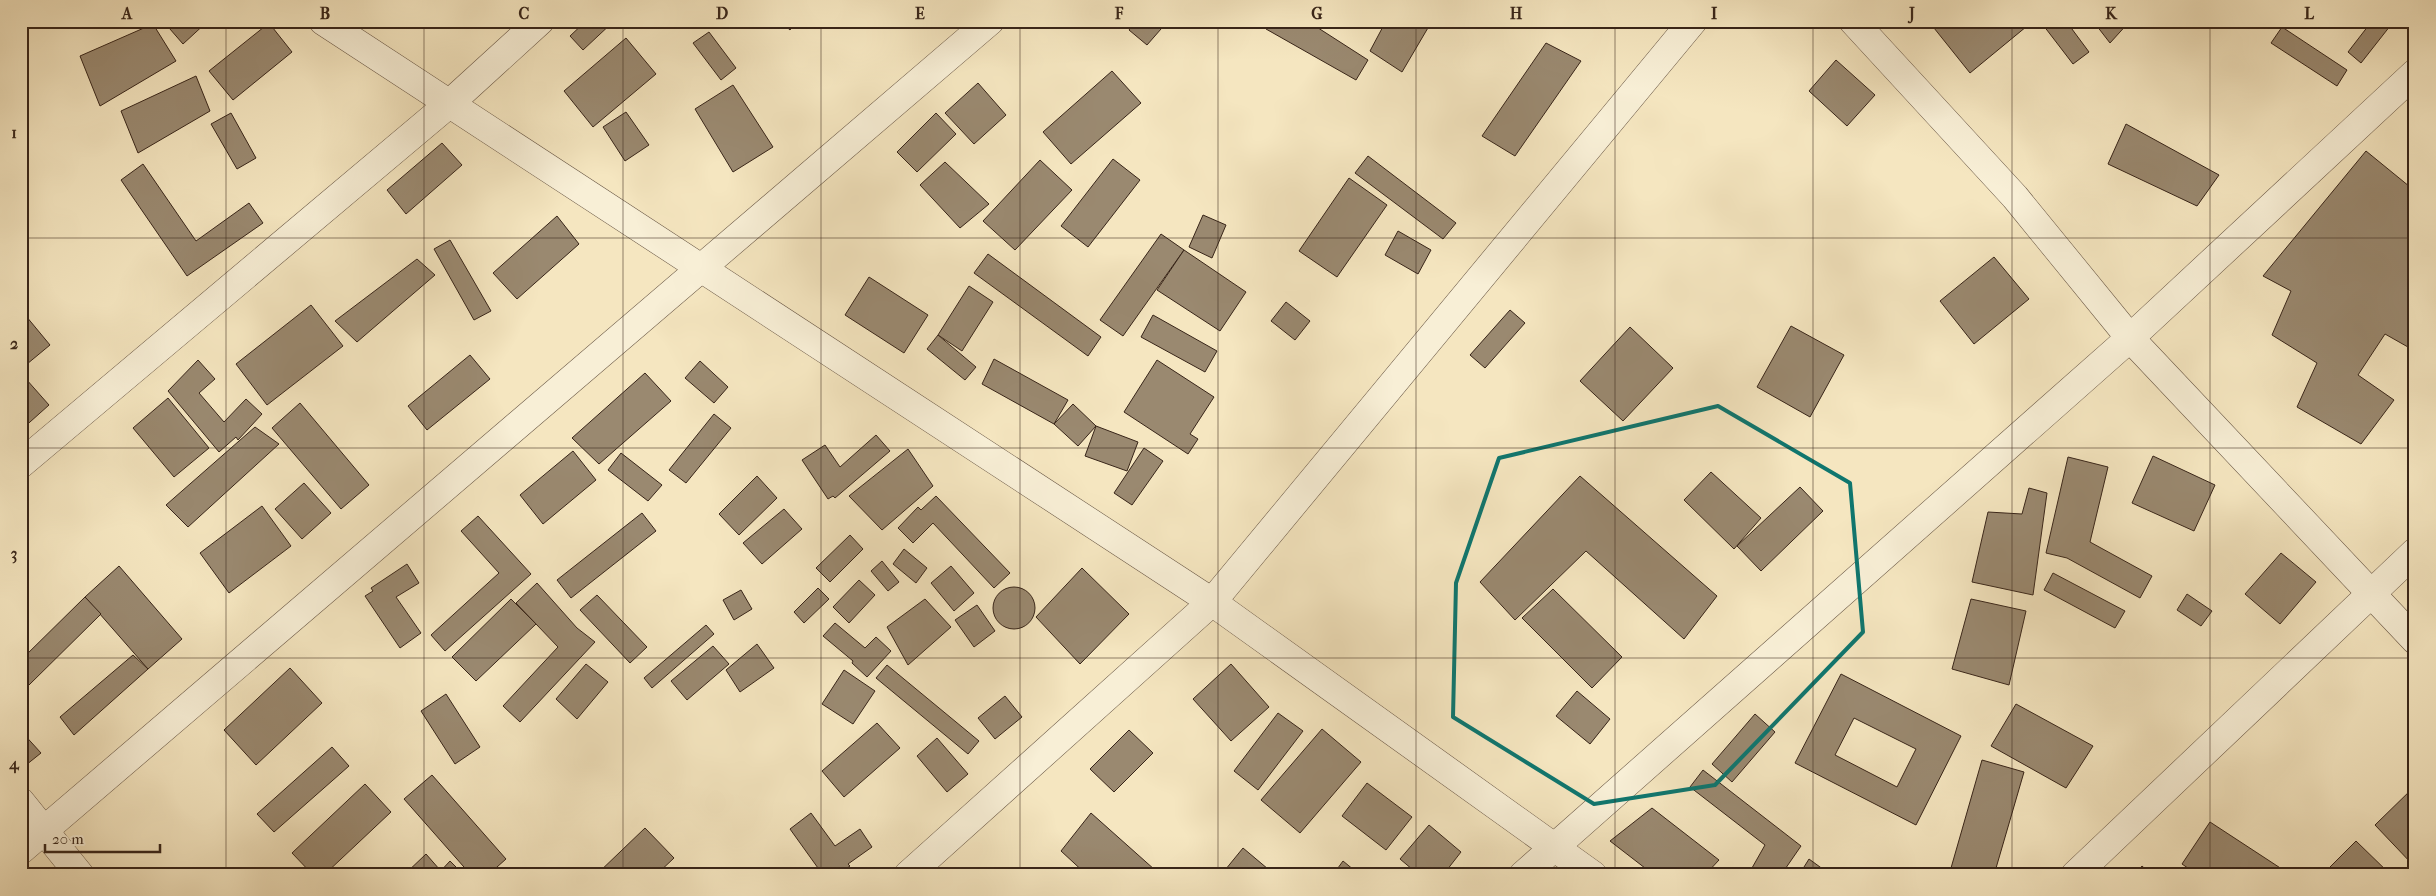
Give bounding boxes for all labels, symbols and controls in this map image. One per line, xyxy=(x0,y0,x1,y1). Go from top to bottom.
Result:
text: A xyxy=(121,4,133,23)
text: B xyxy=(320,4,330,23)
text: C xyxy=(519,4,530,23)
text: D xyxy=(716,4,728,23)
text: E xyxy=(915,4,925,23)
text: F xyxy=(1114,4,1124,23)
text: G xyxy=(1311,4,1323,23)
text: H xyxy=(1510,4,1523,23)
text: I xyxy=(1711,4,1718,23)
text: J xyxy=(1907,4,1915,24)
text: K xyxy=(2105,4,2118,23)
text: L xyxy=(2304,4,2314,23)
text: 1 xyxy=(11,123,17,142)
text: 2 xyxy=(10,334,18,353)
text: 3 xyxy=(11,544,17,564)
text: 4 xyxy=(8,754,20,774)
scale bar xyxy=(45,821,160,853)
text: 20 m xyxy=(52,830,84,848)

